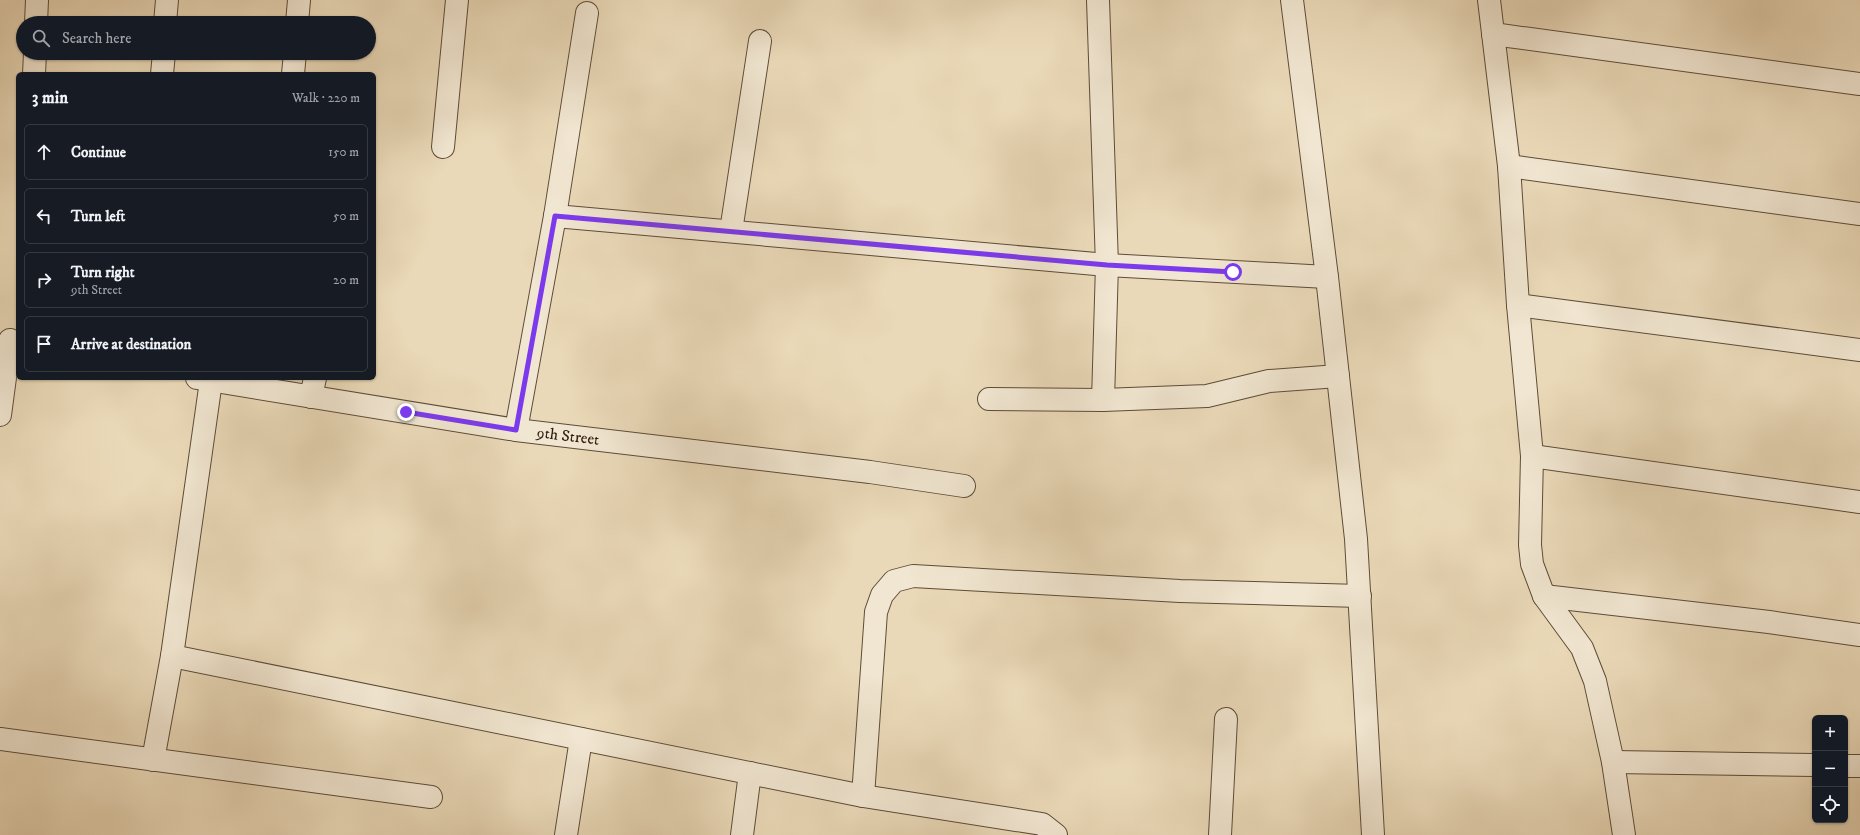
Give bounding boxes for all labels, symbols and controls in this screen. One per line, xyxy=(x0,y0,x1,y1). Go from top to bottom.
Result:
search box xyxy=(16,16,376,60)
icon: search xyxy=(30,27,52,49)
text: Search here xyxy=(62,29,131,48)
text: 3 min xyxy=(32,87,68,109)
text: Walk · 220 m xyxy=(292,90,360,106)
icon: ahead xyxy=(33,141,55,163)
text: Continue xyxy=(71,143,126,162)
text: 150 m xyxy=(328,144,359,160)
icon: left xyxy=(33,205,55,227)
text: Turn left xyxy=(71,207,125,226)
text: 50 m xyxy=(333,208,359,224)
text: Turn right xyxy=(71,263,134,282)
route start xyxy=(1224,263,1242,281)
icon: right xyxy=(33,269,55,291)
text: 20 m xyxy=(333,272,359,288)
text: 9th Street xyxy=(71,282,122,298)
icon: arrive xyxy=(33,333,55,355)
text: Arrive at destination xyxy=(71,335,191,354)
route end xyxy=(397,403,415,421)
street label: 9th Street xyxy=(535,422,600,450)
map controls xyxy=(1812,715,1848,823)
button: + xyxy=(1812,715,1848,751)
button: − xyxy=(1812,751,1848,787)
button: locate xyxy=(1812,787,1848,823)

